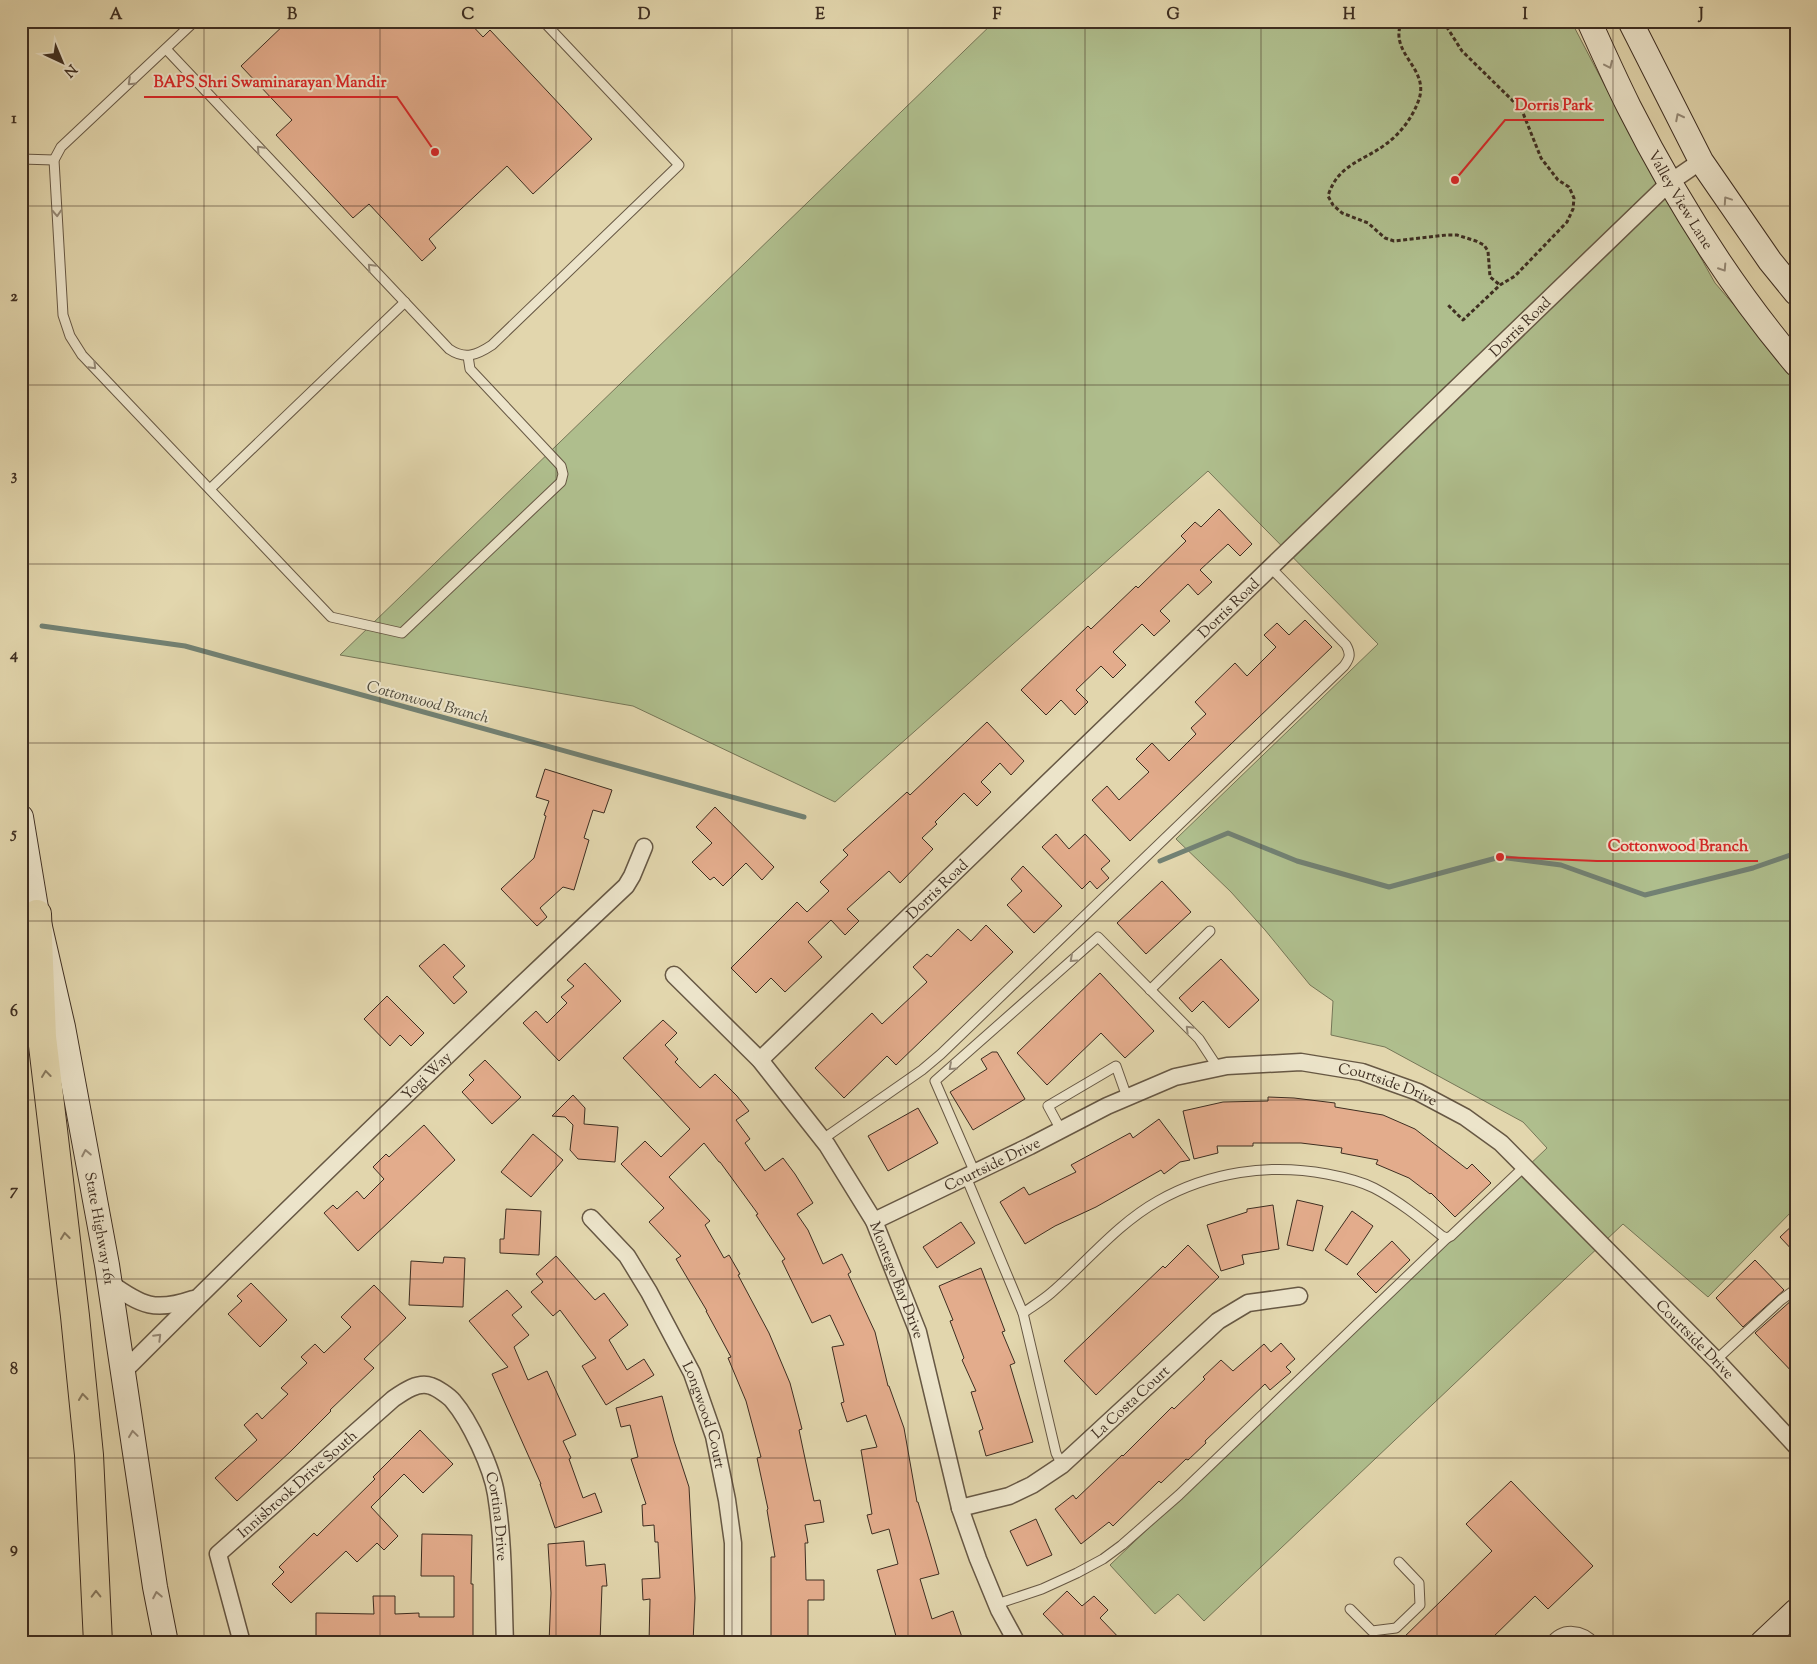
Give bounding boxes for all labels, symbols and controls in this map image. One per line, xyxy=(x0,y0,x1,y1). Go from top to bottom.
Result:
text: A xyxy=(110,4,123,27)
text: B xyxy=(287,4,297,27)
text: C xyxy=(462,4,475,27)
text: D xyxy=(638,4,651,27)
text: E xyxy=(815,4,825,27)
text: F xyxy=(993,4,1002,27)
text: G xyxy=(1166,4,1180,27)
text: H xyxy=(1343,4,1356,27)
text: I xyxy=(1522,4,1528,27)
text: J xyxy=(1697,4,1704,27)
north arrow xyxy=(38,38,88,88)
text: N xyxy=(59,59,81,81)
one-way arrow xyxy=(1603,60,1613,69)
callout: BAPS Shri Swaminarayan Mandir xyxy=(144,66,397,97)
text: BAPS Shri Swaminarayan Mandir xyxy=(154,72,387,95)
one-way arrow xyxy=(127,76,136,85)
callout: Dorris Park xyxy=(1505,89,1604,120)
text: Dorris Park xyxy=(1515,95,1593,118)
text: 1 xyxy=(11,108,17,131)
one-way arrow xyxy=(1675,113,1685,122)
one-way arrow xyxy=(257,145,266,154)
street label: Valley View Lane xyxy=(1642,147,1717,254)
one-way arrow xyxy=(1724,196,1733,206)
one-way arrow xyxy=(51,209,62,217)
one-way arrow xyxy=(368,263,377,272)
one-way arrow xyxy=(1716,263,1726,272)
text: 2 xyxy=(10,286,18,309)
street label: Dorris Road xyxy=(1485,293,1557,363)
one-way arrow xyxy=(87,360,96,369)
text: 3 xyxy=(11,465,18,488)
street label: Dorris Road xyxy=(1194,574,1265,644)
text: 4 xyxy=(9,644,18,667)
water label: Cottonwood Branch xyxy=(364,676,491,731)
text: 5 xyxy=(9,823,17,846)
callout: Cottonwood Branch xyxy=(1597,830,1758,861)
text: Cottonwood Branch xyxy=(1608,836,1749,859)
street label: Dorris Road xyxy=(903,855,974,925)
one-way arrow xyxy=(1070,953,1079,962)
text: 6 xyxy=(10,1001,18,1024)
one-way arrow xyxy=(1186,1026,1195,1035)
street label: Yogi Way xyxy=(398,1047,457,1106)
street label: Courtside Drive xyxy=(1336,1059,1441,1112)
one-way arrow xyxy=(948,1061,957,1070)
one-way arrow xyxy=(41,1070,52,1078)
street label: Courtside Drive xyxy=(941,1133,1044,1198)
one-way arrow xyxy=(82,1149,92,1157)
street label: State Highway 161 xyxy=(78,1170,119,1286)
text: 7 xyxy=(10,1180,19,1203)
street label: Montego Bay Drive xyxy=(863,1219,928,1341)
one-way arrow xyxy=(60,1231,71,1239)
street label: Courtside Drive xyxy=(1650,1296,1738,1385)
one-way arrow xyxy=(152,1334,161,1343)
street label: Longwood Court xyxy=(676,1358,729,1471)
text: 8 xyxy=(10,1359,18,1382)
street label: La Costa Court xyxy=(1088,1362,1175,1444)
one-way arrow xyxy=(78,1393,89,1401)
street label: Innisbrook Drive South xyxy=(234,1426,363,1544)
one-way arrow xyxy=(128,1430,138,1439)
street label: Cortina Drive xyxy=(479,1469,511,1561)
text: 9 xyxy=(10,1538,18,1561)
one-way arrow xyxy=(91,1590,102,1598)
one-way arrow xyxy=(152,1590,163,1599)

